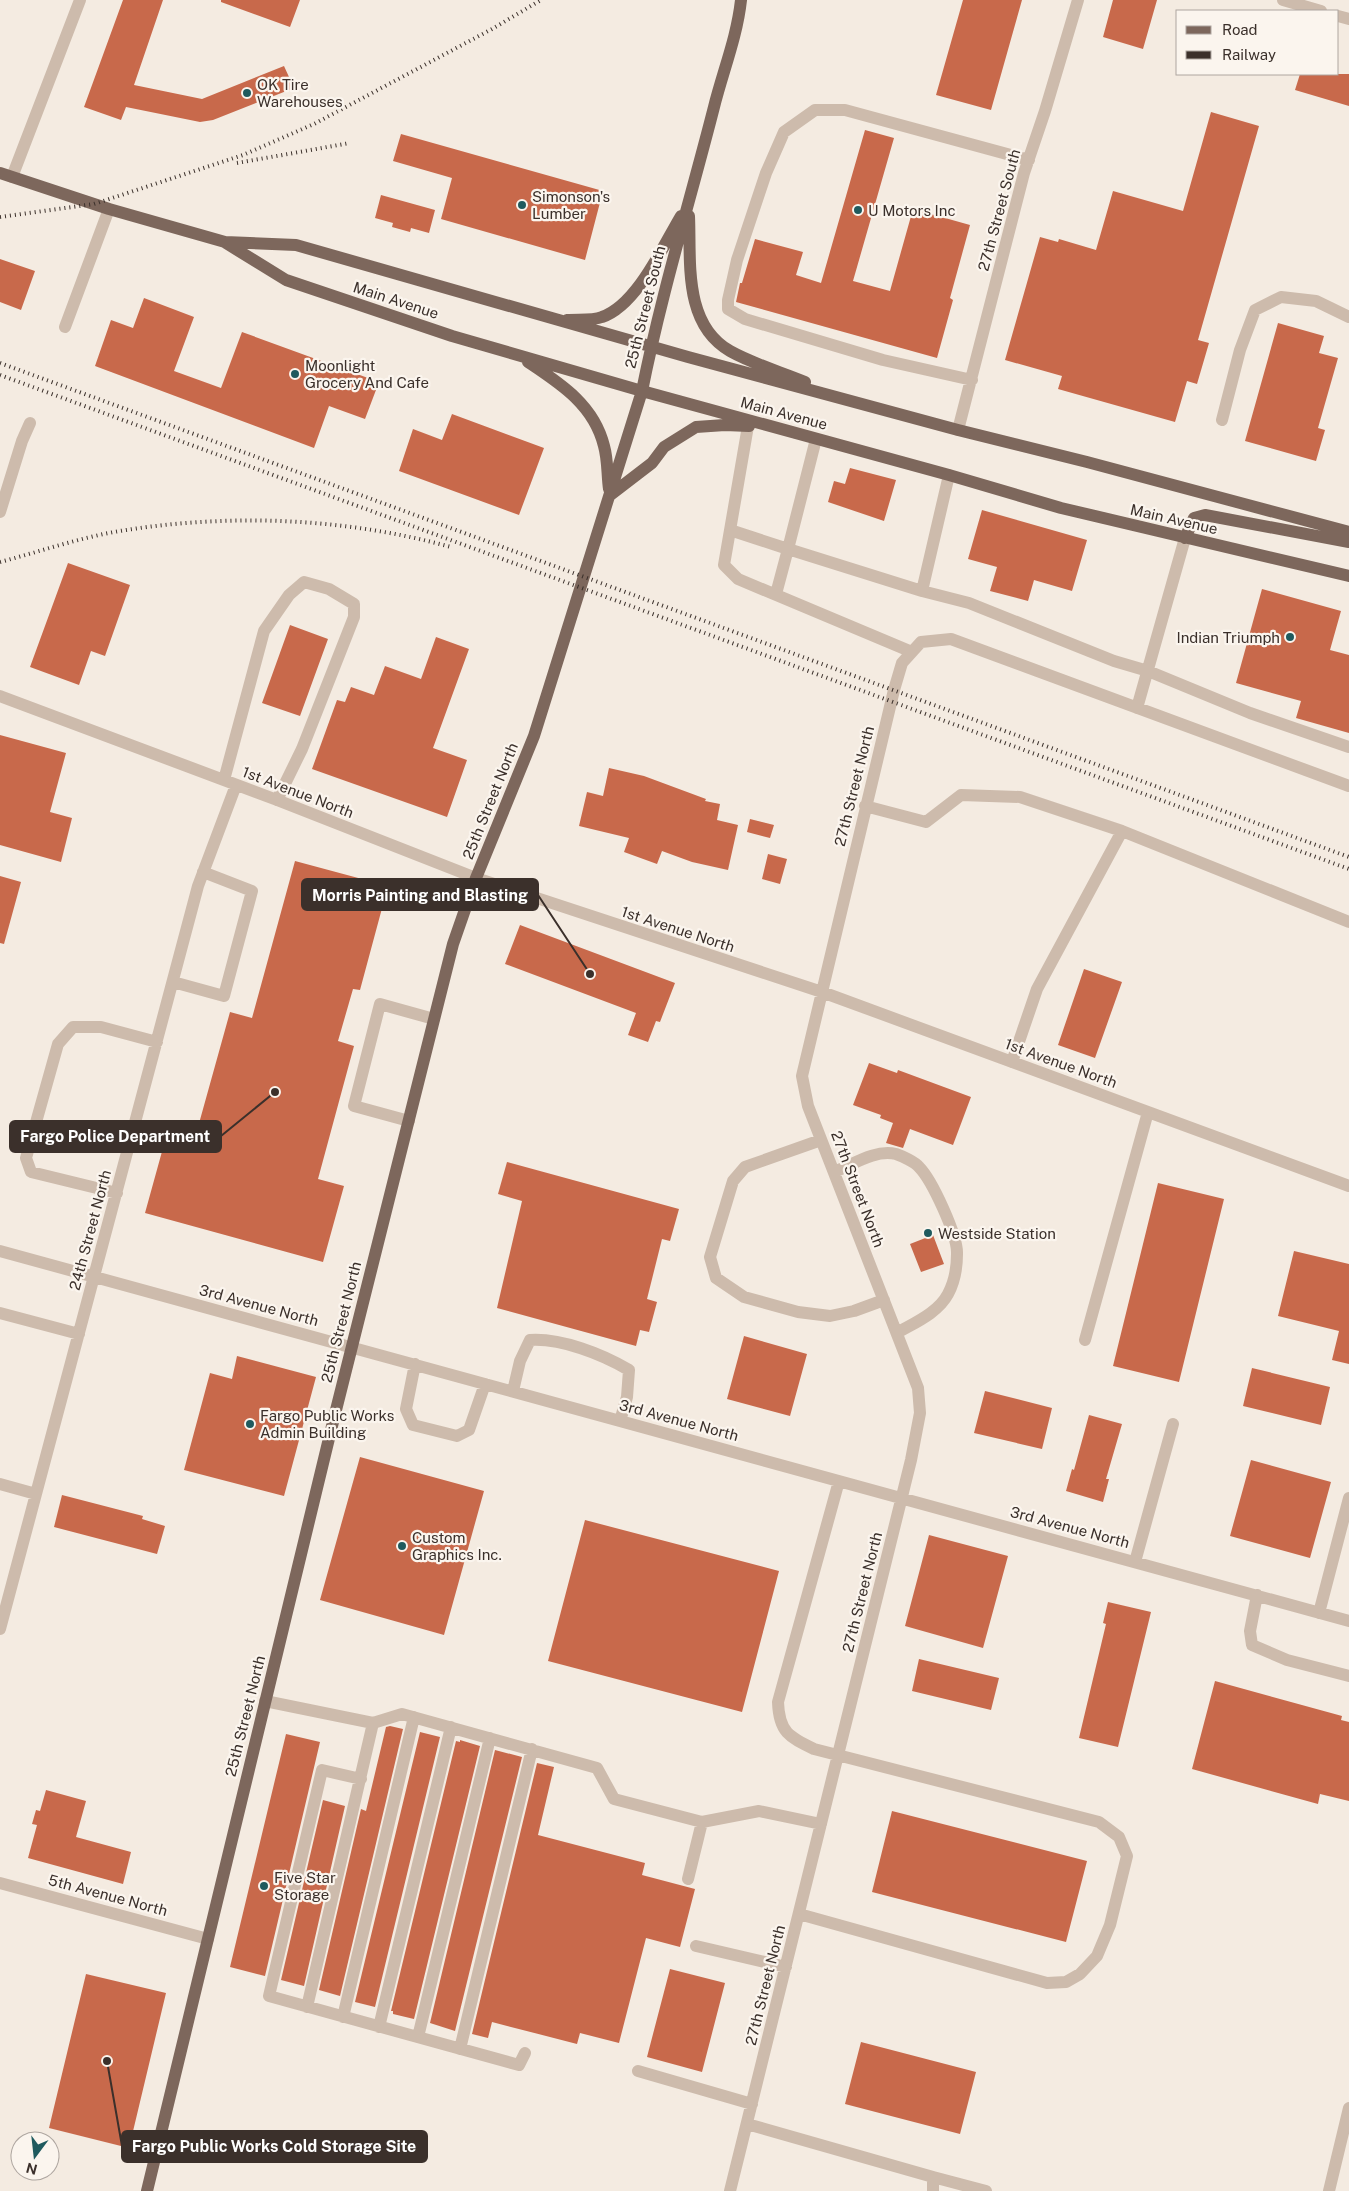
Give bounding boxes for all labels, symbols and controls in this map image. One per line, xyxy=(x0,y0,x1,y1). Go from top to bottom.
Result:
legend xyxy=(1176,10,1339,75)
text: Road xyxy=(1222,21,1258,38)
text: Railway xyxy=(1222,46,1276,63)
place label: OK Tire Warehouses xyxy=(257,76,343,110)
marker: OK Tire Warehouses xyxy=(241,87,253,99)
street label: 27th Street South xyxy=(975,147,1023,273)
place label: Simonson's Lumber xyxy=(532,188,610,222)
marker: Simonson's Lumber xyxy=(516,199,528,211)
place label: U Motors Inc xyxy=(868,202,956,219)
marker: U Motors Inc xyxy=(852,204,864,216)
street label: 25th Street South xyxy=(622,244,668,370)
street label: Main Avenue xyxy=(351,278,441,322)
place label: Moonlight Grocery And Cafe xyxy=(305,357,429,391)
marker: Moonlight Grocery And Cafe xyxy=(289,368,301,380)
street label: Main Avenue xyxy=(739,393,829,433)
street label: Main Avenue xyxy=(1129,501,1219,537)
place label: Indian Triumph xyxy=(1176,629,1280,646)
marker: Indian Triumph xyxy=(1284,631,1296,643)
street label: 27th Street North xyxy=(831,724,877,848)
street label: 25th Street North xyxy=(459,740,521,862)
street label: 1st Avenue North xyxy=(240,763,356,821)
callout: Morris Painting and Blasting xyxy=(302,879,538,910)
text: Morris Painting and Blasting xyxy=(312,886,528,905)
street label: 1st Avenue North xyxy=(619,903,737,955)
street label: 1st Avenue North xyxy=(1003,1035,1119,1091)
callout: Fargo Police Department xyxy=(10,1121,221,1152)
text: Fargo Police Department xyxy=(20,1127,210,1146)
street label: 27th Street North xyxy=(828,1128,888,1250)
street label: 24th Street North xyxy=(66,1168,114,1292)
place label: Westside Station xyxy=(938,1225,1056,1242)
marker: Westside Station xyxy=(922,1227,934,1239)
street label: 25th Street North xyxy=(318,1260,364,1384)
street label: 3rd Avenue North xyxy=(198,1281,320,1329)
street label: 3rd Avenue North xyxy=(618,1396,740,1444)
place label: Fargo Public Works Admin Building xyxy=(260,1407,394,1441)
marker: Fargo Public Works Admin Building xyxy=(244,1418,256,1430)
street label: 3rd Avenue North xyxy=(1009,1503,1131,1551)
place label: Custom Graphics Inc. xyxy=(412,1529,502,1563)
street label: 27th Street North xyxy=(839,1530,885,1654)
marker: Custom Graphics Inc. xyxy=(396,1540,408,1552)
street label: 25th Street North xyxy=(222,1654,268,1778)
place label: Five Star Storage xyxy=(274,1869,336,1903)
street label: 5th Avenue North xyxy=(47,1871,169,1919)
marker: Five Star Storage xyxy=(258,1880,270,1892)
street label: 27th Street North xyxy=(742,1923,788,2047)
north arrow xyxy=(10,2131,60,2181)
callout: Fargo Public Works Cold Storage Site xyxy=(122,2131,427,2162)
text: Fargo Public Works Cold Storage Site xyxy=(132,2137,416,2156)
text: N xyxy=(24,2159,39,2178)

